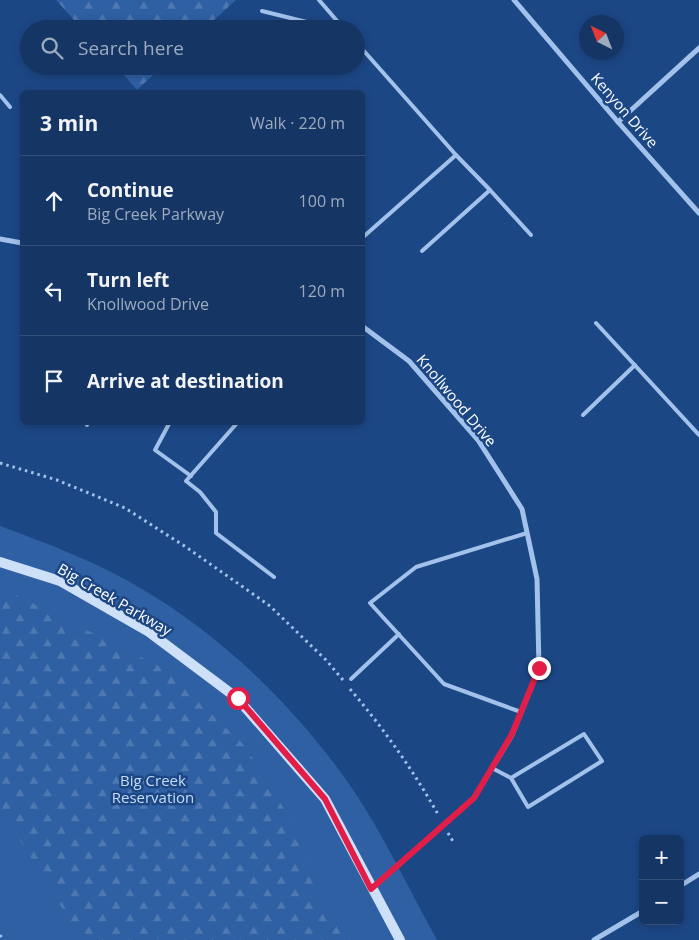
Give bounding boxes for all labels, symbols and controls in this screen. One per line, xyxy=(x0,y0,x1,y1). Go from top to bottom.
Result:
north arrow xyxy=(579,15,624,60)
search box xyxy=(20,20,365,75)
icon: search xyxy=(38,34,66,62)
text: Search here xyxy=(78,35,184,61)
street label: Kenyon Drive xyxy=(587,68,663,152)
text: 3 min xyxy=(40,109,98,137)
text: Walk · 220 m xyxy=(250,112,345,134)
text: Continue xyxy=(87,177,174,203)
icon: ahead xyxy=(40,187,68,215)
text: 100 m xyxy=(299,190,345,212)
text: Big Creek Parkway xyxy=(87,203,224,225)
text: Turn left xyxy=(87,267,169,293)
icon: left xyxy=(40,277,68,305)
text: 120 m xyxy=(299,280,345,302)
text: Knollwood Drive xyxy=(87,293,209,315)
street label: Knollwood Drive xyxy=(413,350,501,450)
icon: arrive xyxy=(40,367,68,395)
text: Arrive at destination xyxy=(87,368,284,394)
street label: Big Creek Parkway xyxy=(54,558,176,640)
route end xyxy=(528,657,551,680)
route start xyxy=(227,687,250,710)
park label: Big Creek Reservation xyxy=(112,770,194,807)
map controls xyxy=(639,835,684,925)
button: + xyxy=(639,835,684,880)
button: − xyxy=(639,880,684,925)

